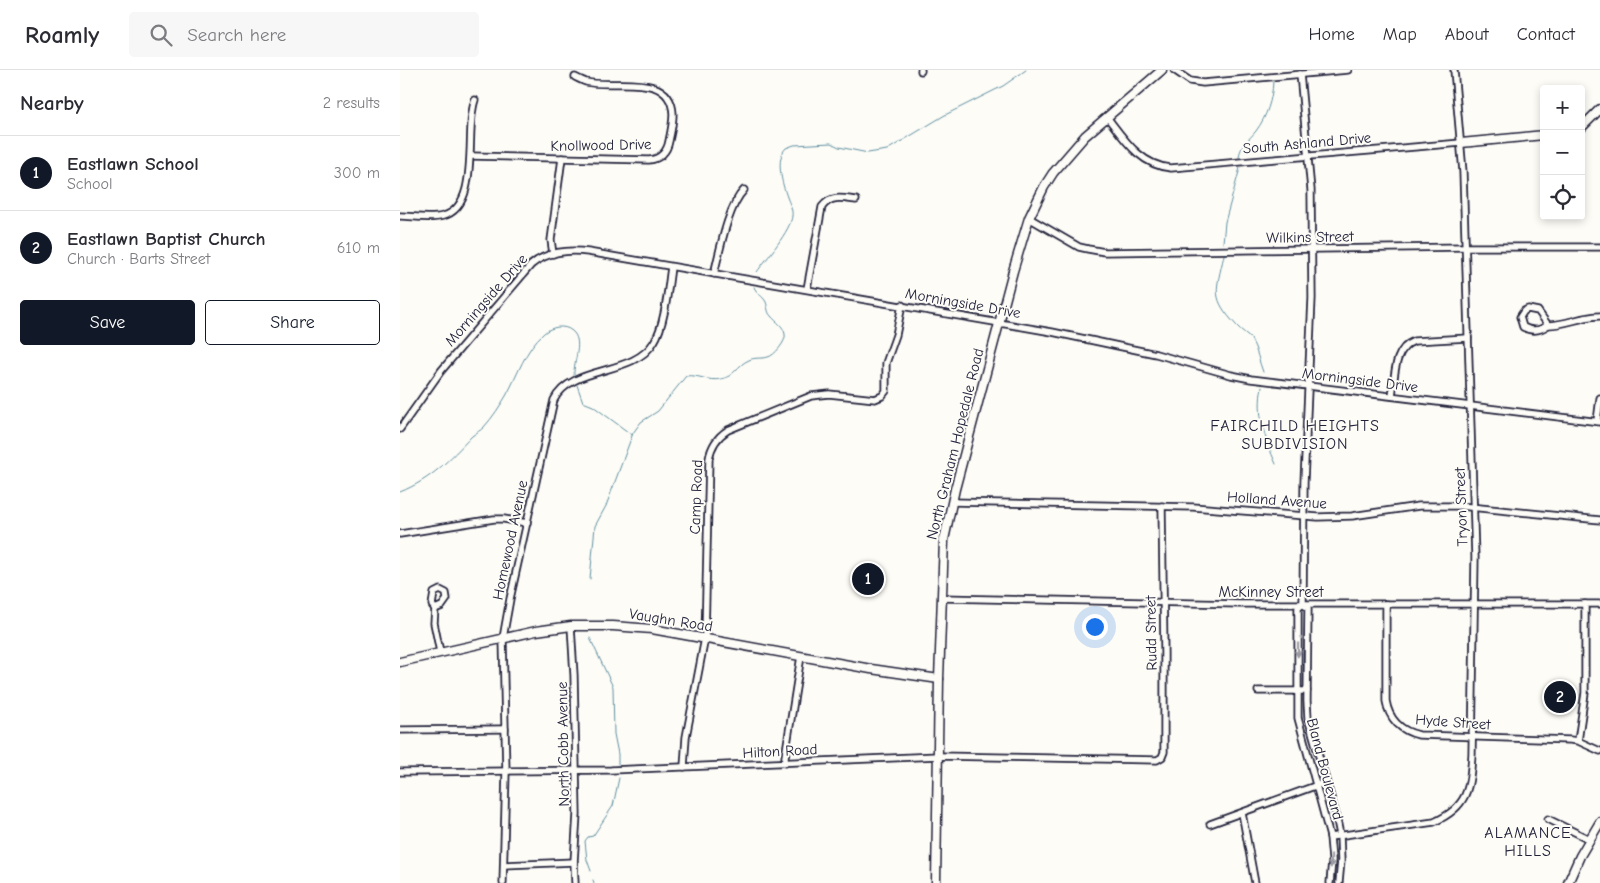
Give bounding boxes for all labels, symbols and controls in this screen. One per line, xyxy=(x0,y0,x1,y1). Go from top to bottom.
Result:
search box xyxy=(129,12,479,57)
text: Roamly xyxy=(25,21,99,49)
icon: search xyxy=(147,21,175,49)
text: Search here xyxy=(187,24,286,46)
text: Home xyxy=(1308,24,1355,45)
text: Map xyxy=(1383,24,1417,45)
text: About xyxy=(1445,24,1489,45)
text: Contact xyxy=(1517,24,1575,45)
map controls xyxy=(1540,85,1585,220)
button: + xyxy=(1540,85,1585,130)
text: Nearby xyxy=(20,91,84,115)
text: 2 results xyxy=(323,94,380,112)
street label: South Ashland Drive xyxy=(1242,128,1372,158)
button: − xyxy=(1540,130,1585,175)
street label: Knollwood Drive xyxy=(550,135,652,155)
text: Eastlawn School xyxy=(67,153,199,175)
text: 1 xyxy=(33,164,39,182)
text: 300 m xyxy=(334,164,380,182)
text: School xyxy=(67,175,113,193)
button: locate xyxy=(1540,175,1585,220)
street label: Wilkins Street xyxy=(1266,227,1355,247)
text: Eastlawn Baptist Church xyxy=(67,228,266,250)
text: 2 xyxy=(32,239,40,257)
text: 610 m xyxy=(337,239,380,257)
text: Church · Barts Street xyxy=(67,250,210,268)
street label: Morningside Drive xyxy=(441,250,531,350)
street label: Morningside Drive xyxy=(904,284,1023,322)
button: Save xyxy=(20,300,195,345)
button: Share xyxy=(205,300,380,345)
street label: North Graham Hopedale Road xyxy=(922,346,988,542)
street label: Morningside Drive xyxy=(1301,364,1420,396)
district label: FAIRCHILD HEIGHTS SUBDIVISION xyxy=(1210,417,1380,453)
street label: Camp Road xyxy=(686,459,706,535)
street label: Tryon Street xyxy=(1451,466,1471,547)
street label: Homewood Avenue xyxy=(489,478,532,601)
street label: Holland Avenue xyxy=(1226,488,1328,513)
pin: 1 xyxy=(852,560,884,598)
street label: McKinney Street xyxy=(1219,583,1324,601)
street label: Rudd Street xyxy=(1141,595,1161,671)
street label: Vaughn Road xyxy=(628,605,714,635)
your location xyxy=(1082,614,1108,640)
one-way arrow xyxy=(1293,642,1301,658)
pin: 2 xyxy=(1544,678,1576,716)
street label: North Cobb Avenue xyxy=(553,681,573,807)
street label: Hyde Street xyxy=(1415,710,1492,734)
street label: Bland Boulevard xyxy=(1303,716,1347,822)
street label: Hilton Road xyxy=(742,740,818,762)
district label: ALAMANCE HILLS xyxy=(1484,824,1572,860)
one-way arrow xyxy=(1327,853,1335,869)

